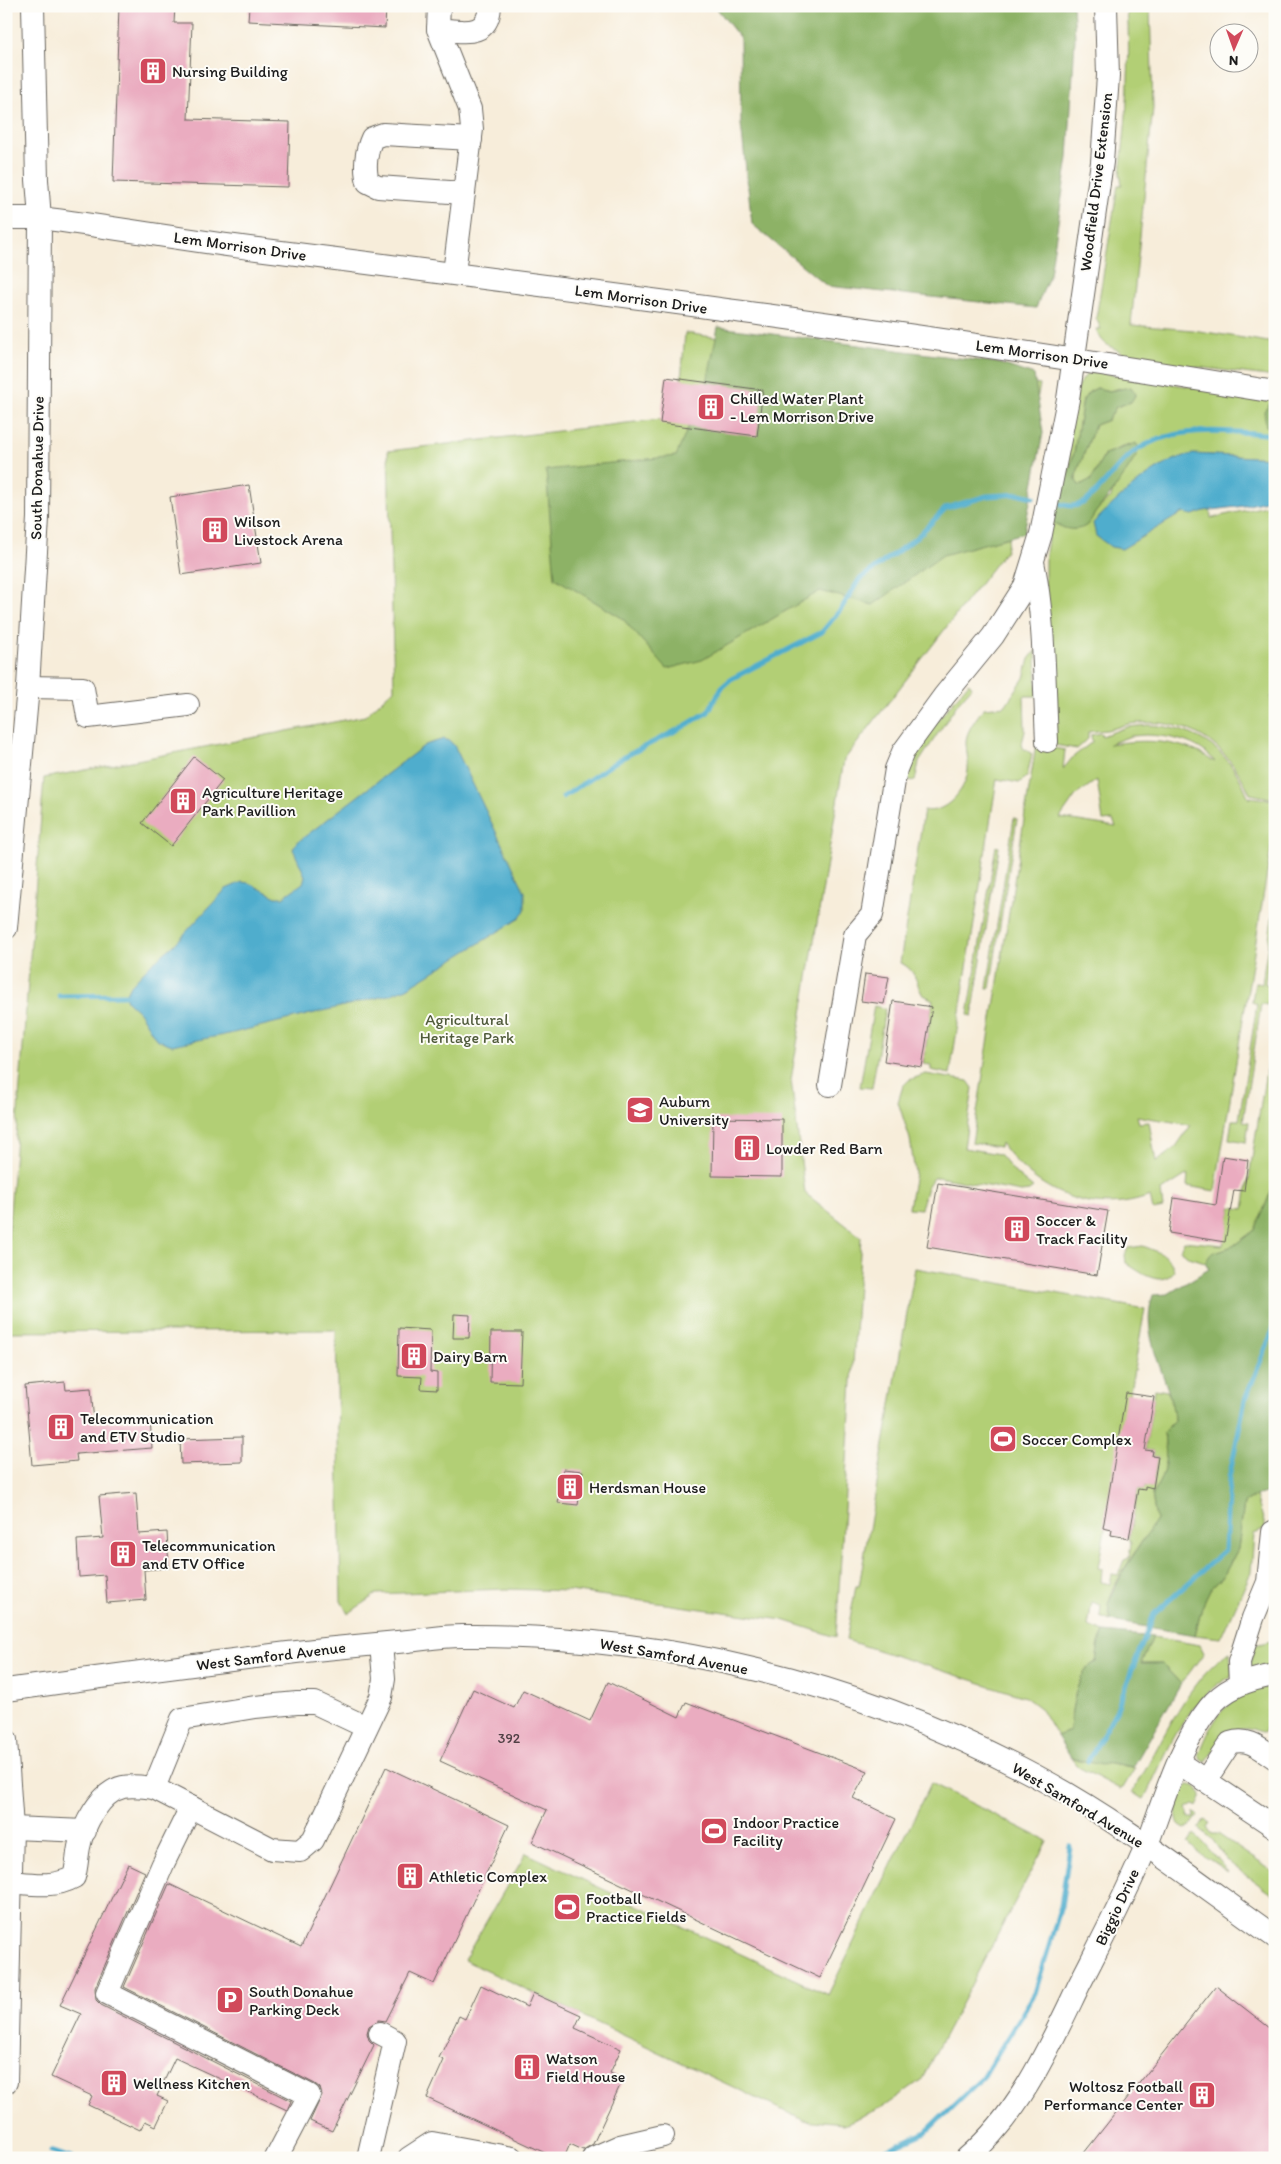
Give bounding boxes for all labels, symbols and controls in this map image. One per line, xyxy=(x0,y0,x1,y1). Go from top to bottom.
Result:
north arrow xyxy=(1208,22,1258,72)
text: N xyxy=(1229,52,1239,69)
building icon: Nursing Building xyxy=(138,56,168,86)
place label: Nursing Building xyxy=(172,62,289,81)
street label: Woodfield Drive Extension xyxy=(1076,91,1116,273)
street label: Lem Morrison Drive xyxy=(172,227,308,265)
street label: Lem Morrison Drive xyxy=(573,280,709,318)
street label: Lem Morrison Drive xyxy=(974,335,1110,373)
place label: Chilled Water Plant - Lem Morrison Drive xyxy=(730,389,874,426)
building icon: Chilled Water Plant - Lem Morrison Drive xyxy=(696,392,726,422)
street label: South Donahue Drive xyxy=(26,396,48,540)
place label: Wilson Livestock Arena xyxy=(234,512,343,549)
building icon: Wilson Livestock Arena xyxy=(200,515,230,545)
place label: Agriculture Heritage Park Pavillion xyxy=(202,783,343,820)
building icon: Agriculture Heritage Park Pavillion xyxy=(168,786,198,816)
park label: Agricultural Heritage Park xyxy=(420,1010,514,1047)
place label: Auburn University xyxy=(659,1092,729,1129)
school or university icon: Auburn University xyxy=(625,1095,655,1125)
building icon: Lowder Red Barn xyxy=(732,1133,762,1163)
place label: Lowder Red Barn xyxy=(766,1139,883,1158)
place label: Soccer & Track Facility xyxy=(1036,1211,1128,1248)
building icon: Soccer & Track Facility xyxy=(1002,1214,1032,1244)
building icon: Dairy Barn xyxy=(399,1341,429,1371)
place label: Dairy Barn xyxy=(433,1347,507,1366)
place label: Telecommunication and ETV Studio xyxy=(80,1409,214,1446)
building icon: Telecommunication and ETV Studio xyxy=(46,1412,76,1442)
sports icon: Soccer Complex xyxy=(988,1424,1018,1454)
place label: Soccer Complex xyxy=(1022,1430,1131,1449)
building icon: Herdsman House xyxy=(555,1472,585,1502)
place label: Herdsman House xyxy=(589,1478,706,1497)
place label: Telecommunication and ETV Office xyxy=(142,1536,276,1573)
building icon: Telecommunication and ETV Office xyxy=(108,1539,138,1569)
street label: West Samford Avenue xyxy=(598,1634,750,1678)
street label: West Samford Avenue xyxy=(195,1637,347,1675)
house number: 392 xyxy=(498,1730,521,1747)
street label: West Samford Avenue xyxy=(1009,1758,1148,1852)
place label: Indoor Practice Facility xyxy=(733,1813,839,1850)
sports icon: Indoor Practice Facility xyxy=(699,1816,729,1846)
building icon: Athletic Complex xyxy=(395,1861,425,1891)
street label: Biggio Drive xyxy=(1091,1866,1143,1948)
place label: Athletic Complex xyxy=(429,1867,547,1886)
place label: Football Practice Fields xyxy=(586,1889,686,1926)
sports icon: Football Practice Fields xyxy=(552,1892,582,1922)
place label: South Donahue Parking Deck xyxy=(249,1982,354,2019)
parking icon: South Donahue Parking Deck xyxy=(215,1985,245,2015)
place label: Watson Field House xyxy=(546,2049,625,2086)
building icon: Watson Field House xyxy=(512,2052,542,2082)
building icon: Wellness Kitchen xyxy=(99,2068,129,2098)
place label: Wellness Kitchen xyxy=(133,2074,250,2093)
place label: Woltosz Football Performance Center xyxy=(1044,2077,1184,2114)
building icon: Woltosz Football Performance Center xyxy=(1187,2080,1217,2110)

